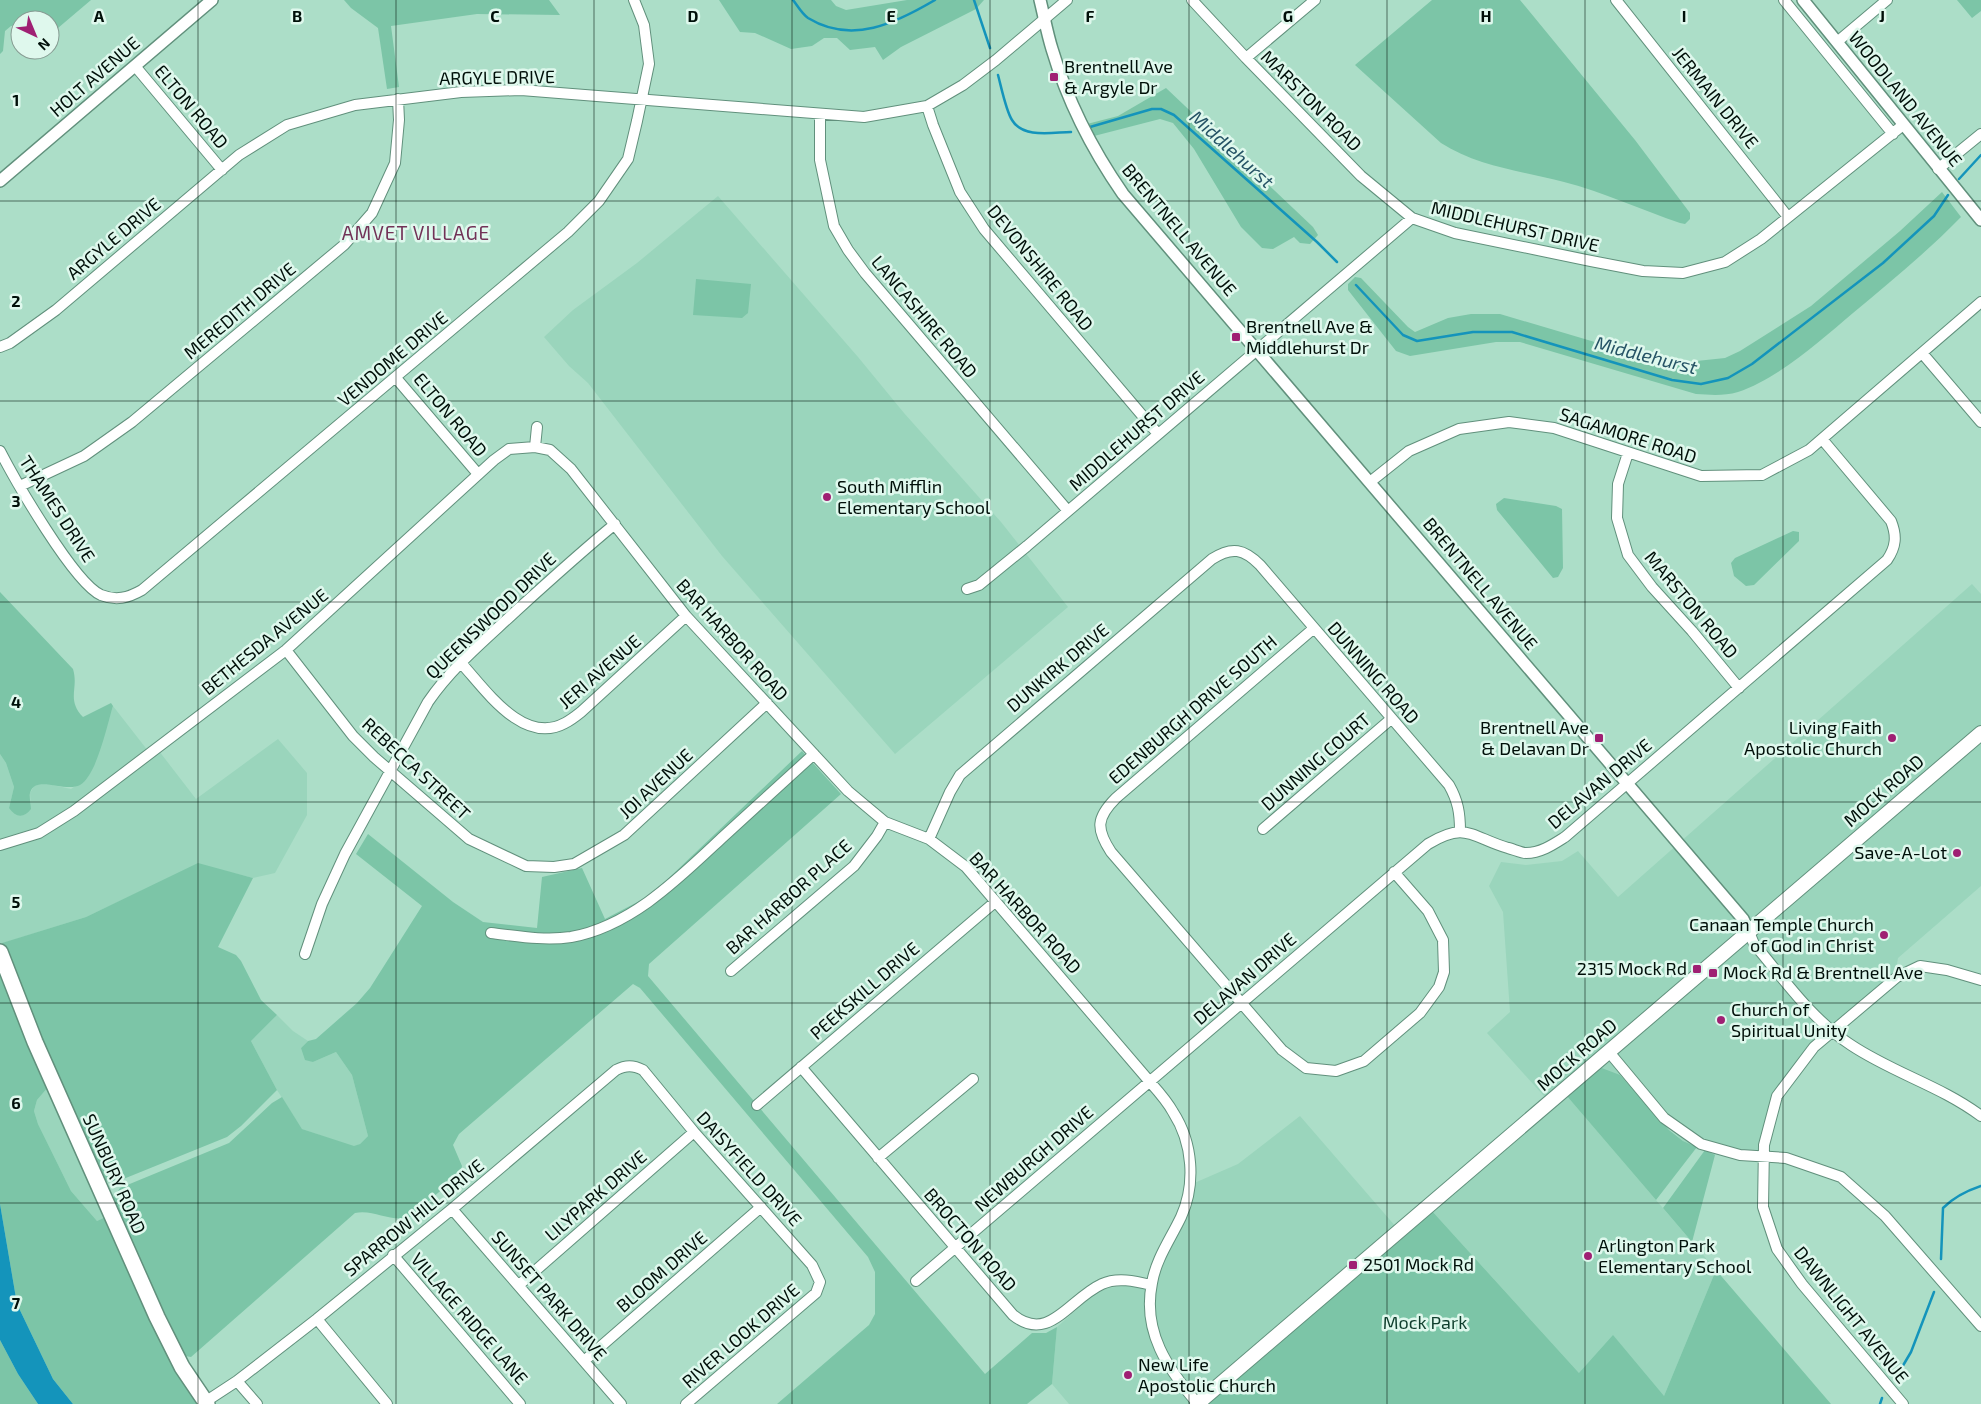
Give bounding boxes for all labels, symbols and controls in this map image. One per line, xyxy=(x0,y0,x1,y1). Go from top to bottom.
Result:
text: A xyxy=(94,6,105,25)
text: B xyxy=(292,6,302,25)
text: C xyxy=(490,6,500,25)
text: D xyxy=(688,6,699,25)
text: E xyxy=(886,6,896,25)
text: F xyxy=(1086,6,1095,25)
text: G xyxy=(1283,6,1293,25)
text: H xyxy=(1480,6,1492,25)
text: I xyxy=(1682,6,1686,25)
text: J xyxy=(1879,6,1885,25)
north arrow xyxy=(10,10,60,60)
street label: WOODLAND AVENUE xyxy=(1844,26,1967,171)
street label: HOLT AVENUE xyxy=(46,32,144,122)
street label: JERMAIN DRIVE xyxy=(1668,42,1764,153)
street label: MARSTON ROAD xyxy=(1257,45,1367,155)
place label: Brentnell Ave & Argyle Dr xyxy=(1064,55,1173,98)
street label: ELTON ROAD xyxy=(150,60,233,153)
street label: ARGYLE DRIVE xyxy=(439,65,555,89)
marker: Brentnell Ave & Argyle Dr xyxy=(1048,71,1060,83)
text: 1 xyxy=(13,90,19,109)
water label: Middlehurst xyxy=(1186,105,1280,193)
street label: BRENTNELL AVENUE xyxy=(1118,159,1242,300)
street label: ARGYLE DRIVE xyxy=(62,193,165,284)
street label: MIDDLEHURST DRIVE xyxy=(1429,196,1601,256)
street label: DEVONSHIRE ROAD xyxy=(983,200,1098,335)
district label: AMVET VILLAGE xyxy=(342,221,490,244)
street label: LANCASHIRE ROAD xyxy=(867,251,982,382)
street label: MEREDITH DRIVE xyxy=(179,257,300,363)
text: 2 xyxy=(11,291,21,310)
street label: VENDOME DRIVE xyxy=(333,306,452,411)
place label: Brentnell Ave & Middlehurst Dr xyxy=(1246,315,1373,358)
marker: Brentnell Ave & Middlehurst Dr xyxy=(1230,331,1242,343)
water label: Middlehurst xyxy=(1592,331,1701,379)
street label: MIDDLEHURST DRIVE xyxy=(1064,366,1208,495)
street label: ELTON ROAD xyxy=(409,368,492,461)
street label: SAGAMORE ROAD xyxy=(1557,402,1700,468)
street label: THAMES DRIVE xyxy=(15,451,100,566)
place label: South Mifflin Elementary School xyxy=(837,475,991,518)
text: 3 xyxy=(11,491,21,510)
marker: South Mifflin Elementary School xyxy=(821,491,833,503)
street label: BRENTNELL AVENUE xyxy=(1419,513,1543,654)
street label: MARSTON ROAD xyxy=(1640,546,1743,663)
street label: QUEENSWOOD DRIVE xyxy=(420,547,560,683)
street label: BAR HARBOR ROAD xyxy=(672,574,793,705)
street label: BETHESDA AVENUE xyxy=(197,583,332,699)
street label: DUNNING ROAD xyxy=(1323,617,1424,728)
street label: DUNKIRK DRIVE xyxy=(1002,618,1113,716)
street label: JERI AVENUE xyxy=(554,629,645,713)
street label: EDENBURGH DRIVE SOUTH xyxy=(1104,630,1281,788)
text: 4 xyxy=(11,692,21,711)
street label: DUNNING COURT xyxy=(1256,707,1375,815)
street label: REBECCA STREET xyxy=(358,713,476,824)
place label: Brentnell Ave & Delavan Dr xyxy=(1480,716,1589,759)
place label: Living Faith Apostolic Church xyxy=(1744,716,1882,759)
marker: Brentnell Ave & Delavan Dr xyxy=(1593,732,1605,744)
marker: Living Faith Apostolic Church xyxy=(1886,732,1898,744)
street label: DELAVAN DRIVE xyxy=(1543,733,1656,833)
street label: JOI AVENUE xyxy=(614,744,697,823)
street label: MOCK ROAD xyxy=(1839,750,1928,831)
street label: BAR HARBOR PLACE xyxy=(721,834,856,958)
place label: Save-A-Lot xyxy=(1854,841,1947,863)
street label: BAR HARBOR ROAD xyxy=(965,847,1086,978)
marker: Save-A-Lot xyxy=(1951,847,1963,859)
text: 5 xyxy=(12,892,21,911)
place label: Canaan Temple Church of God in Christ xyxy=(1689,913,1874,956)
street label: DELAVAN DRIVE xyxy=(1188,928,1300,1029)
marker: Canaan Temple Church of God in Christ xyxy=(1878,929,1890,941)
street label: PEEKSKILL DRIVE xyxy=(805,937,924,1044)
place label: 2315 Mock Rd xyxy=(1577,957,1687,979)
place label: Mock Rd & Brentnell Ave xyxy=(1723,961,1923,983)
marker: 2315 Mock Rd xyxy=(1691,963,1703,975)
marker: Mock Rd & Brentnell Ave xyxy=(1707,967,1719,979)
place label: Church of Spiritual Unity xyxy=(1731,998,1847,1041)
street label: MOCK ROAD xyxy=(1532,1014,1621,1095)
marker: Church of Spiritual Unity xyxy=(1715,1014,1727,1026)
text: 6 xyxy=(11,1093,21,1112)
street label: NEWBURGH DRIVE xyxy=(969,1101,1097,1216)
street label: DAISYFIELD DRIVE xyxy=(693,1107,807,1230)
street label: SUNBURY ROAD xyxy=(79,1110,151,1237)
street label: LILYPARK DRIVE xyxy=(540,1145,651,1245)
street label: SPARROW HILL DRIVE xyxy=(339,1154,488,1281)
street label: BROCTON ROAD xyxy=(920,1183,1022,1296)
street label: SUNSET PARK DRIVE xyxy=(487,1226,612,1365)
street label: BLOOM DRIVE xyxy=(612,1226,711,1317)
place label: Arlington Park Elementary School xyxy=(1598,1234,1752,1277)
street label: DAWNLIGHT AVENUE xyxy=(1790,1241,1914,1387)
street label: VILLAGE RIDGE LANE xyxy=(407,1248,533,1389)
marker: Arlington Park Elementary School xyxy=(1582,1250,1594,1262)
place label: 2501 Mock Rd xyxy=(1363,1253,1474,1275)
marker: 2501 Mock Rd xyxy=(1347,1259,1359,1271)
street label: RIVER LOOK DRIVE xyxy=(677,1278,804,1392)
text: 7 xyxy=(12,1293,21,1312)
park label: Mock Park xyxy=(1383,1311,1467,1333)
place label: New Life Apostolic Church xyxy=(1138,1353,1276,1396)
marker: New Life Apostolic Church xyxy=(1122,1369,1134,1381)

